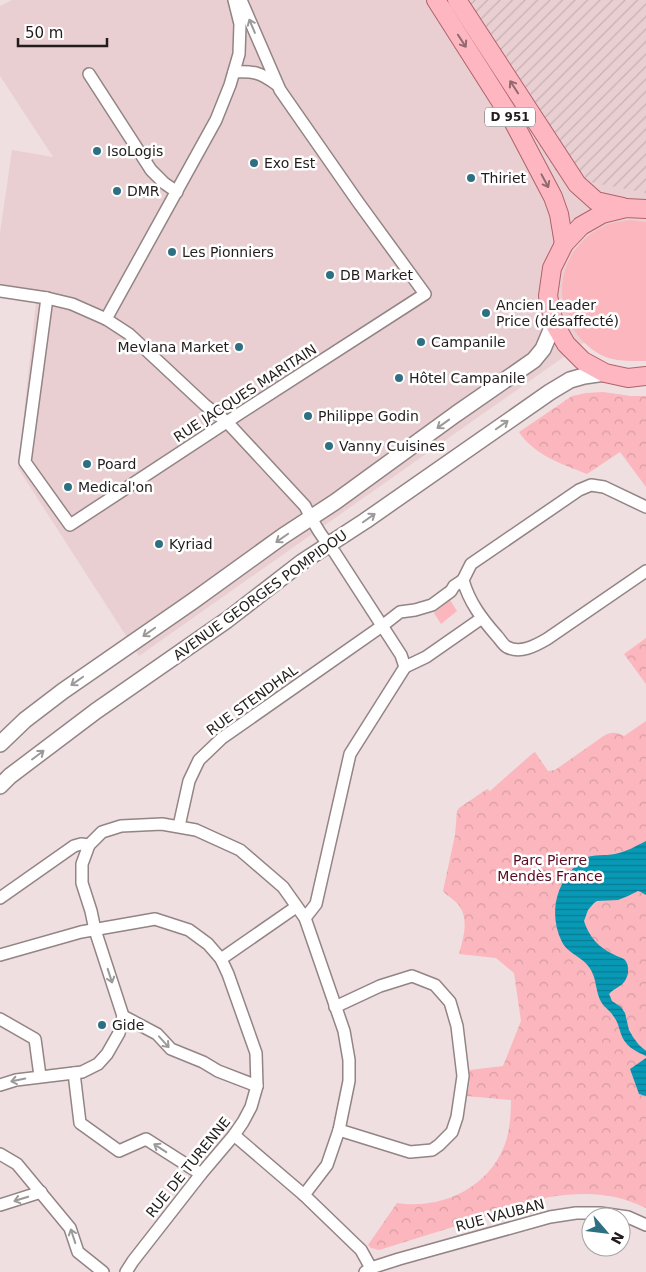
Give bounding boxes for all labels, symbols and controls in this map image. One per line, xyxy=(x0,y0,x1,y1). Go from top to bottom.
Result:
scale bar xyxy=(18,15,106,47)
one-way arrow xyxy=(247,19,256,34)
text: 50 m xyxy=(25,24,63,42)
one-way arrow xyxy=(456,34,467,48)
one-way arrow xyxy=(509,81,519,95)
road number: D 951 xyxy=(485,108,535,126)
place label: IsoLogis xyxy=(107,143,163,159)
marker: IsoLogis xyxy=(91,145,103,157)
place label: Exo Est xyxy=(264,155,316,171)
marker: Exo Est xyxy=(248,157,260,169)
place label: Thiriet xyxy=(480,170,527,186)
marker: Thiriet xyxy=(465,172,477,184)
one-way arrow xyxy=(540,173,550,188)
place label: DMR xyxy=(127,183,160,199)
marker: DMR xyxy=(111,185,123,197)
place label: Les Pionniers xyxy=(182,244,274,260)
marker: Les Pionniers xyxy=(166,246,178,258)
place label: DB Market xyxy=(340,267,413,283)
marker: DB Market xyxy=(324,269,336,281)
place label: Ancien Leader Price (désaffecté) xyxy=(496,297,619,329)
marker: Ancien Leader Price (désaffecté) xyxy=(480,307,492,319)
place label: Campanile xyxy=(431,334,506,350)
marker: Campanile xyxy=(415,336,427,348)
place label: Mevlana Market xyxy=(118,339,230,355)
street label: RUE JACQUES MARITAIN xyxy=(171,341,319,445)
marker: Mevlana Market xyxy=(233,341,245,353)
place label: Hôtel Campanile xyxy=(409,370,525,386)
marker: Hôtel Campanile xyxy=(393,372,405,384)
place label: Philippe Godin xyxy=(318,408,419,424)
marker: Philippe Godin xyxy=(302,410,314,422)
one-way arrow xyxy=(437,418,450,429)
one-way arrow xyxy=(495,420,509,430)
place label: Vanny Cuisines xyxy=(339,438,445,454)
marker: Vanny Cuisines xyxy=(323,440,335,452)
place label: Poard xyxy=(97,456,136,472)
marker: Poard xyxy=(81,458,93,470)
place label: Medical'on xyxy=(78,479,153,495)
marker: Medical'on xyxy=(62,481,74,493)
one-way arrow xyxy=(362,513,376,523)
street label: AVENUE GEORGES POMPIDOU xyxy=(170,527,350,663)
one-way arrow xyxy=(275,533,289,543)
place label: Kyriad xyxy=(169,536,213,552)
marker: Kyriad xyxy=(153,538,165,550)
one-way arrow xyxy=(142,627,156,637)
street label: RUE STENDHAL xyxy=(203,661,301,738)
one-way arrow xyxy=(70,676,84,686)
one-way arrow xyxy=(31,750,44,761)
park label: Parc Pierre Mendès France xyxy=(497,852,603,884)
one-way arrow xyxy=(106,967,115,983)
place label: Gide xyxy=(112,1017,144,1033)
marker: Gide xyxy=(96,1019,108,1031)
one-way arrow xyxy=(158,1035,170,1048)
one-way arrow xyxy=(10,1076,26,1085)
street label: RUE DE TURENNE xyxy=(143,1114,233,1220)
one-way arrow xyxy=(153,1143,167,1153)
one-way arrow xyxy=(13,1194,29,1204)
street label: RUE VAUBAN xyxy=(454,1195,546,1235)
north arrow xyxy=(581,1207,631,1257)
one-way arrow xyxy=(68,1229,77,1245)
text: N xyxy=(608,1229,627,1247)

